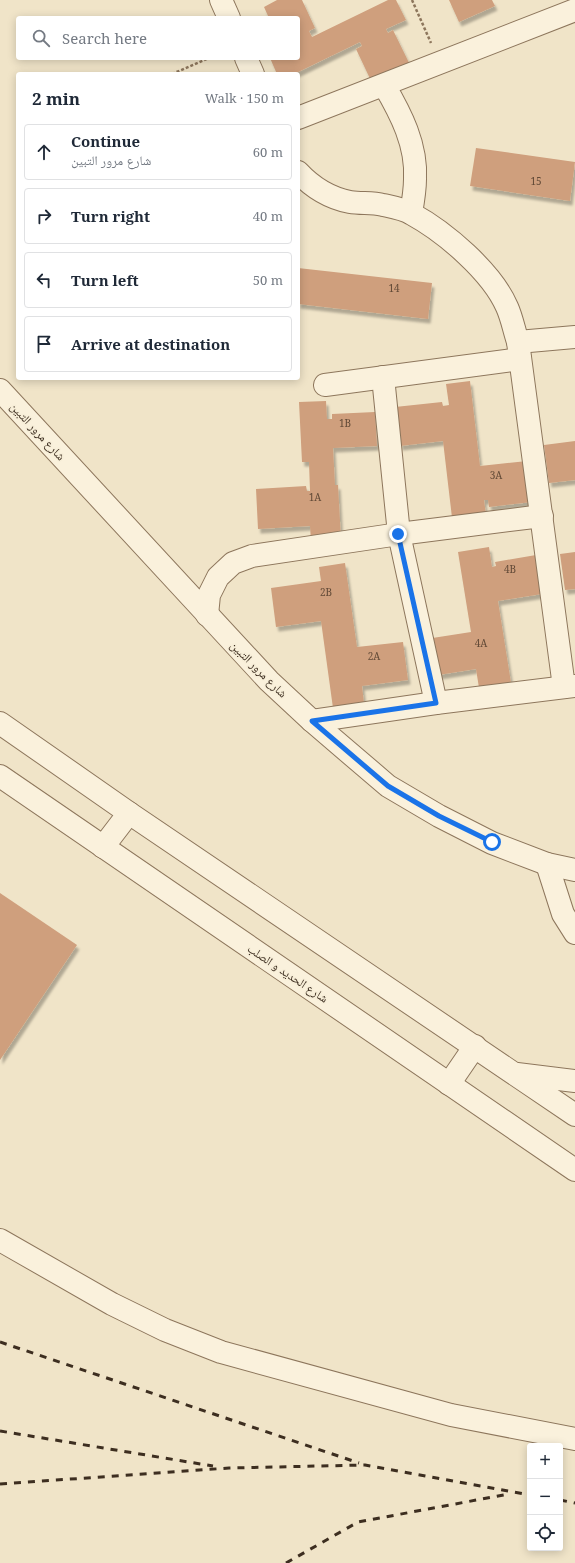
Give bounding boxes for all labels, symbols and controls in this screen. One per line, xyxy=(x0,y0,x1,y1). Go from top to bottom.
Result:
search box xyxy=(16,16,300,60)
icon: search xyxy=(30,27,52,49)
text: Search here xyxy=(62,28,147,48)
text: 2 min xyxy=(32,87,80,110)
text: Walk · 150 m xyxy=(205,89,284,107)
text: Continue xyxy=(71,131,140,151)
icon: ahead xyxy=(33,141,55,163)
text: 60 m xyxy=(253,143,283,161)
text: شارع مرور التبين xyxy=(71,151,151,169)
house number: 15 xyxy=(530,174,542,188)
icon: right xyxy=(33,205,55,227)
text: Turn right xyxy=(71,206,150,226)
text: 40 m xyxy=(253,207,283,225)
icon: left xyxy=(33,269,55,291)
text: Turn left xyxy=(71,270,139,290)
text: 50 m xyxy=(253,271,283,289)
house number: 14 xyxy=(388,281,400,295)
icon: arrive xyxy=(33,333,55,355)
text: Arrive at destination xyxy=(71,334,230,354)
street label: شارع مرور التبين xyxy=(6,398,70,464)
house number: 1B xyxy=(339,416,351,430)
house number: 3A xyxy=(490,468,503,482)
house number: 1A xyxy=(309,490,322,504)
route end xyxy=(389,525,407,543)
house number: 4B xyxy=(504,562,516,576)
house number: 2B xyxy=(320,585,332,599)
house number: 4A xyxy=(475,636,488,650)
street label: شارع مرور التبين xyxy=(227,637,291,701)
house number: 2A xyxy=(368,649,381,663)
route start xyxy=(483,833,501,851)
street label: شارع الحديد و الصلب xyxy=(244,940,332,1006)
map controls xyxy=(527,1443,563,1551)
button: + xyxy=(527,1443,563,1479)
button: − xyxy=(527,1479,563,1515)
button: locate xyxy=(527,1515,563,1551)

